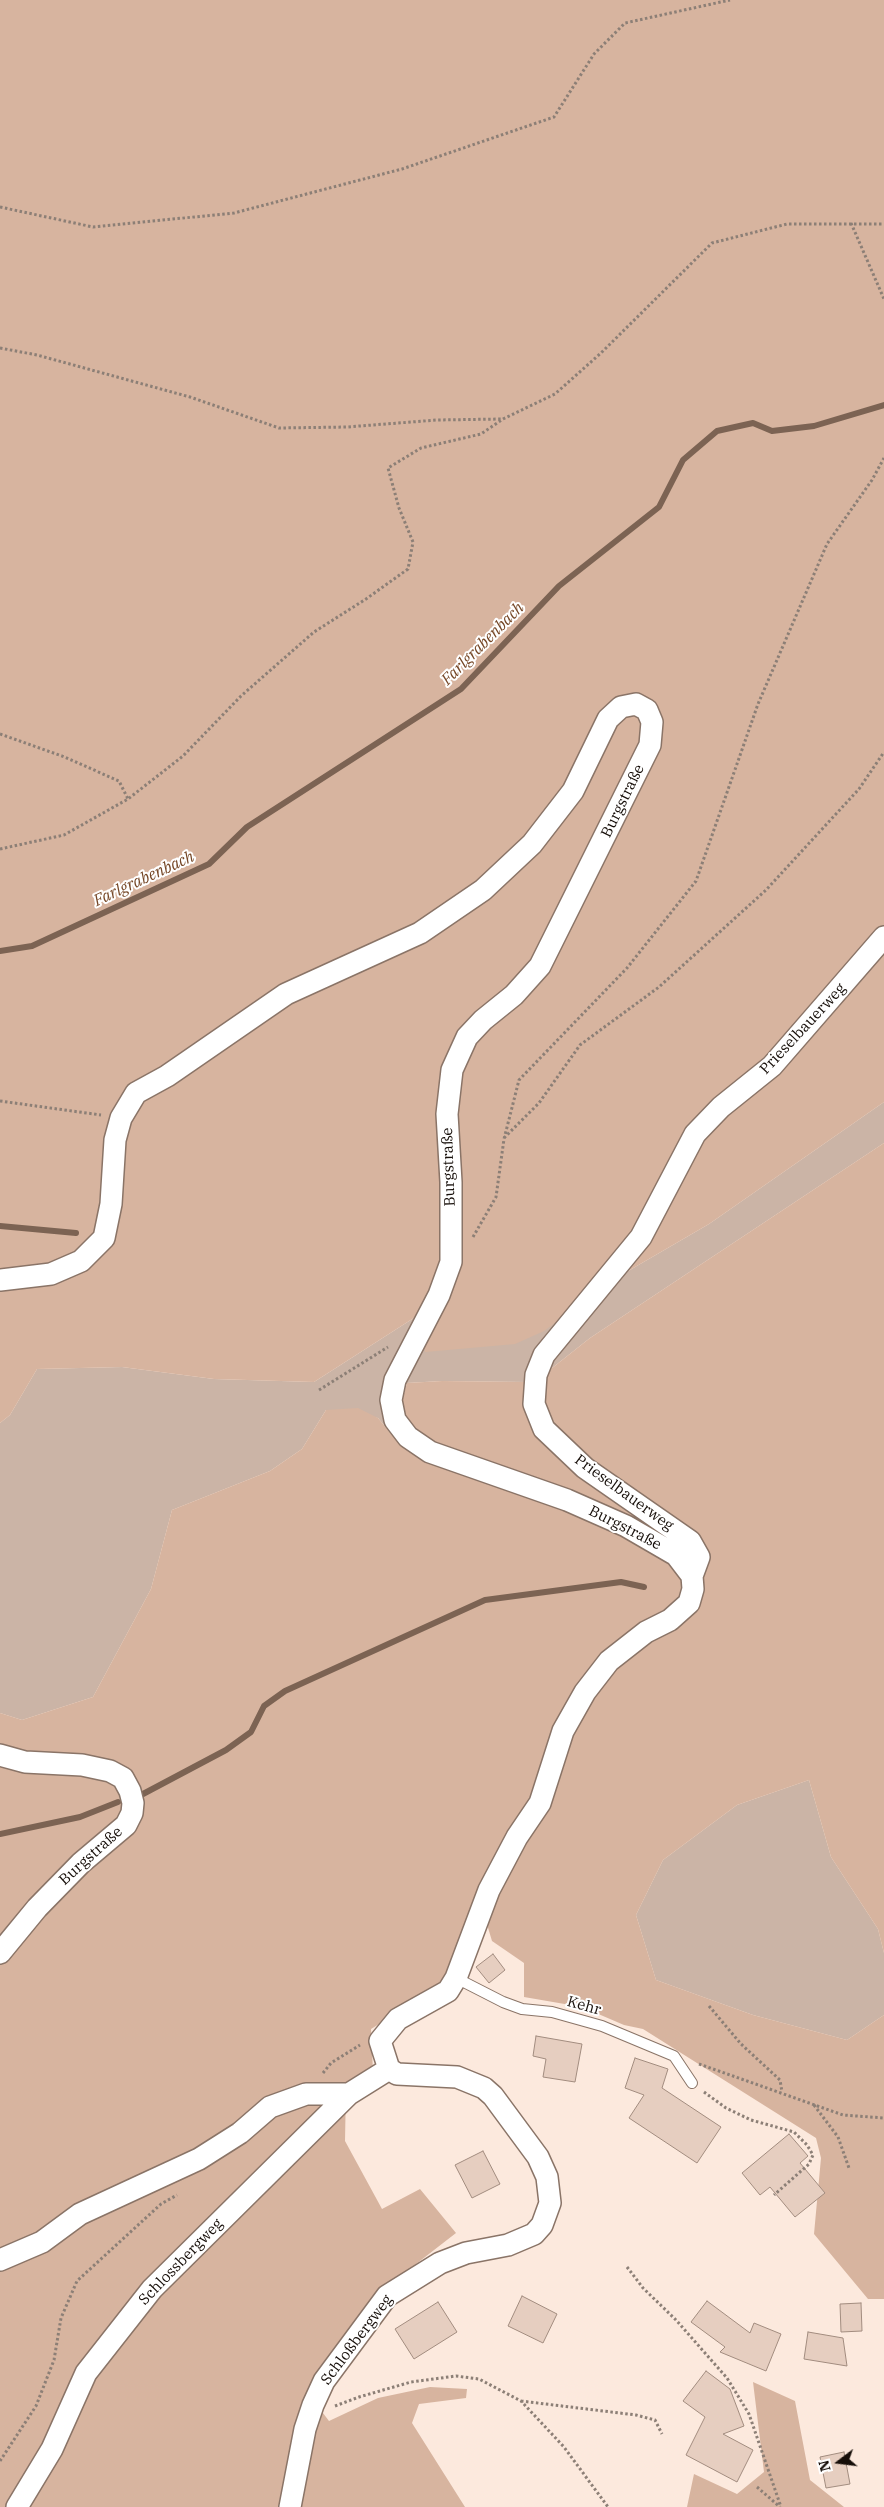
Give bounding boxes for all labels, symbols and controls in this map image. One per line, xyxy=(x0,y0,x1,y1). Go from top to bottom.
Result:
water label: Farlgrabenbach xyxy=(438,599,528,689)
street label: Burgstraße xyxy=(598,762,648,840)
water label: Farlgrabenbach xyxy=(91,847,197,911)
street label: Prieselbauerweg xyxy=(756,980,850,1078)
street label: Burgstraße xyxy=(439,1127,459,1207)
street label: Prieselbauerweg xyxy=(571,1451,677,1535)
street label: Burgstraße xyxy=(586,1502,664,1554)
street label: Burgstraße xyxy=(56,1823,126,1889)
street label: Kehr xyxy=(565,1993,603,2019)
street label: Schlossbergweg xyxy=(135,2215,227,2309)
street label: Schloßbergweg xyxy=(317,2291,397,2389)
north arrow xyxy=(814,2437,864,2487)
text: N xyxy=(814,2458,835,2474)

